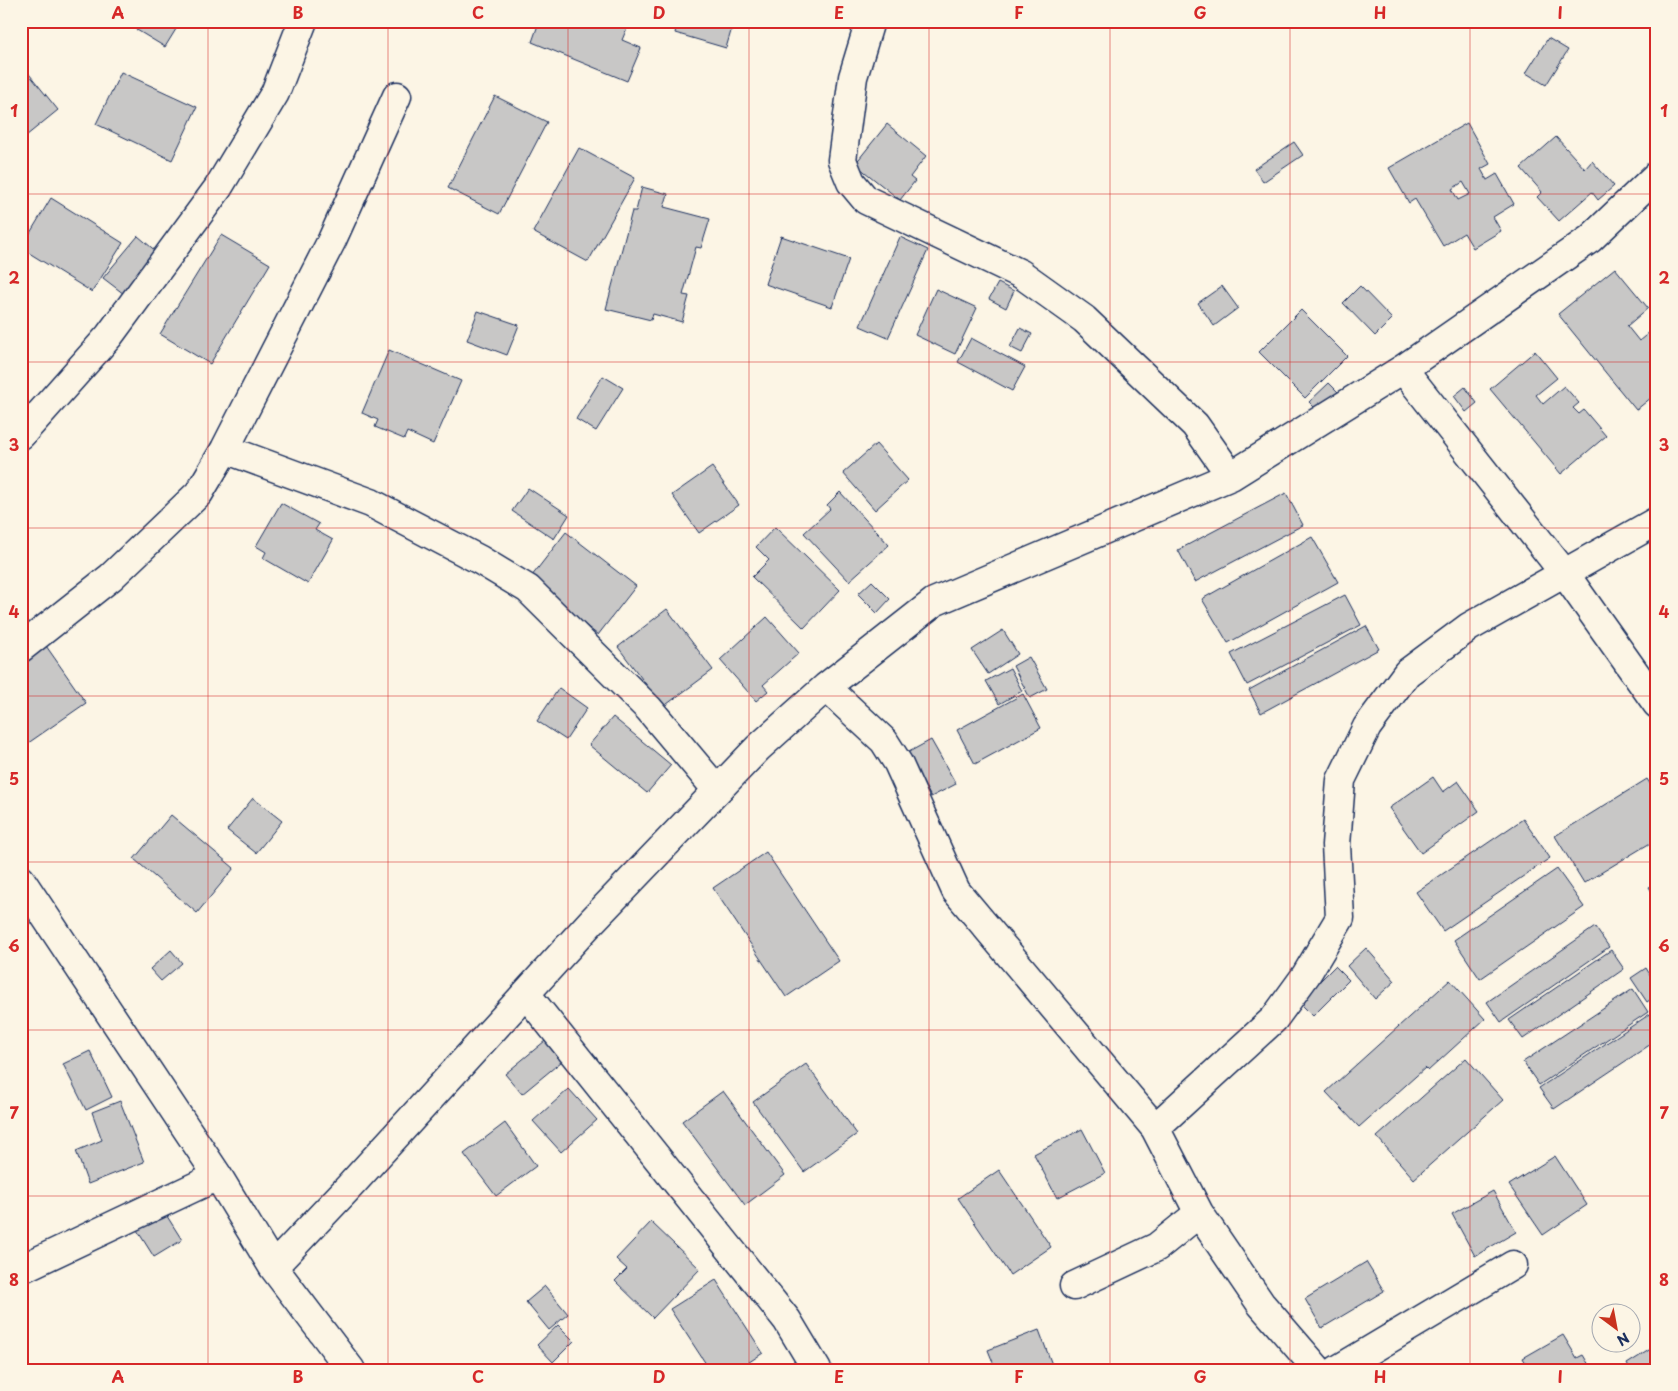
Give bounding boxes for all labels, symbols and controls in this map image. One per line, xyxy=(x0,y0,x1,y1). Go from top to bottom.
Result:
text: A xyxy=(112,0,125,24)
text: B xyxy=(293,0,304,24)
text: C xyxy=(472,0,484,24)
text: D xyxy=(653,0,665,24)
text: E xyxy=(834,0,844,24)
text: F xyxy=(1014,0,1024,24)
text: G xyxy=(1193,0,1207,24)
text: H xyxy=(1374,0,1386,24)
text: I xyxy=(1557,0,1563,24)
text: 1 xyxy=(10,98,18,122)
text: 1 xyxy=(1660,98,1668,122)
text: 2 xyxy=(8,265,20,289)
text: 2 xyxy=(1658,265,1670,289)
text: 3 xyxy=(9,432,19,456)
text: 3 xyxy=(1659,432,1669,456)
text: 4 xyxy=(9,599,20,623)
text: 4 xyxy=(1659,599,1670,623)
text: 5 xyxy=(9,766,19,790)
text: 5 xyxy=(1659,766,1669,790)
text: 6 xyxy=(8,933,20,957)
text: 6 xyxy=(1658,933,1670,957)
text: 7 xyxy=(9,1100,19,1124)
text: 7 xyxy=(1659,1100,1669,1124)
text: 8 xyxy=(9,1267,19,1291)
text: 8 xyxy=(1659,1267,1669,1291)
north arrow xyxy=(1590,1304,1640,1354)
text: N xyxy=(1613,1328,1633,1351)
text: A xyxy=(112,1364,125,1388)
text: B xyxy=(293,1364,304,1388)
text: C xyxy=(472,1364,484,1388)
text: D xyxy=(653,1364,665,1388)
text: E xyxy=(834,1364,844,1388)
text: F xyxy=(1014,1364,1024,1388)
text: G xyxy=(1193,1364,1207,1388)
text: H xyxy=(1374,1364,1386,1388)
text: I xyxy=(1557,1364,1563,1388)

